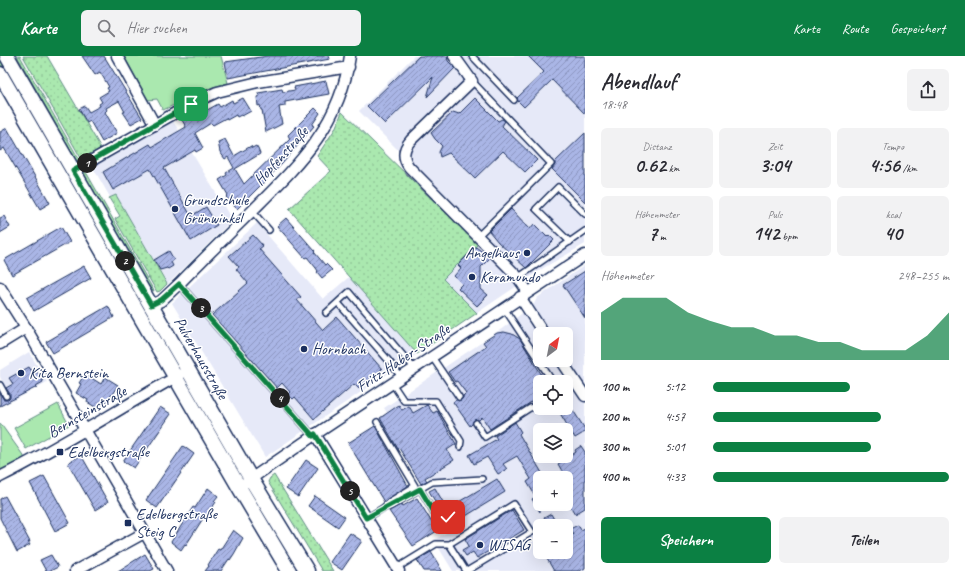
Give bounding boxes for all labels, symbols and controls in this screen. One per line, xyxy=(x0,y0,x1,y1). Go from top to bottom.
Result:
search box xyxy=(81,10,361,46)
text: Karte xyxy=(20,16,57,40)
icon: search xyxy=(95,17,117,39)
text: Hier suchen xyxy=(127,19,187,38)
text: Karte xyxy=(793,20,820,37)
text: Route xyxy=(842,20,868,37)
text: Gespeichert xyxy=(890,20,945,37)
text: Abendlauf xyxy=(601,68,676,96)
button: share xyxy=(907,69,949,111)
pin xyxy=(174,87,208,121)
icon: arrive xyxy=(180,93,202,115)
text: 18:48 xyxy=(601,97,627,113)
street label: Hopfenstraße xyxy=(249,121,314,190)
text: Distanz xyxy=(643,139,671,153)
text: Zeit xyxy=(768,139,782,153)
text: Tempo xyxy=(882,139,904,153)
pin: 1 xyxy=(77,153,97,173)
text: 0.62 xyxy=(635,153,666,178)
text: 3:04 xyxy=(760,153,790,178)
text: 4:56 xyxy=(869,153,900,178)
text: 1 xyxy=(85,156,89,170)
text: km xyxy=(666,161,679,175)
text: /km xyxy=(900,161,917,175)
place label: Grundschule Grünwinkel xyxy=(183,190,250,228)
marker: Grundschule Grünwinkel xyxy=(170,204,180,214)
text: Höhenmeter xyxy=(635,207,679,221)
text: Puls xyxy=(768,207,782,221)
text: kcal xyxy=(886,207,900,221)
text: 7 xyxy=(648,221,657,246)
text: 142 xyxy=(753,221,780,246)
text: 40 xyxy=(884,221,902,246)
text: m xyxy=(657,229,666,243)
text: bpm xyxy=(780,229,797,243)
place label: Angelhaus xyxy=(465,243,521,263)
marker: Angelhaus xyxy=(522,248,532,258)
pin: 2 xyxy=(115,251,135,271)
text: 2 xyxy=(123,254,127,268)
place label: Keramundo xyxy=(480,267,541,287)
text: Höhenmeter xyxy=(601,268,654,284)
text: 248–255 m xyxy=(898,268,949,284)
marker: Keramundo xyxy=(467,272,477,282)
pin: 3 xyxy=(191,298,211,318)
text: 3 xyxy=(199,301,203,315)
street label: Pulverhausstraße xyxy=(169,313,234,404)
street label: Fritz-Haber-Straße xyxy=(352,318,455,397)
north arrow xyxy=(533,327,573,367)
map controls xyxy=(533,327,573,559)
place label: Hornbach xyxy=(312,339,367,359)
marker: Hornbach xyxy=(299,344,309,354)
place label: Kita Bernstein xyxy=(29,363,109,383)
marker: Kita Bernstein xyxy=(16,368,26,378)
button: locate xyxy=(533,375,573,415)
text: 100 m xyxy=(601,379,629,395)
text: 5:12 xyxy=(665,379,685,395)
street label: Bernsteinstraße xyxy=(44,381,132,443)
pin: 4 xyxy=(270,388,290,408)
text: 4 xyxy=(278,391,282,405)
text: 200 m xyxy=(601,409,629,425)
text: 4:57 xyxy=(665,409,685,425)
button: layers xyxy=(533,423,573,463)
text: 300 m xyxy=(601,439,629,455)
text: 5:01 xyxy=(665,439,685,455)
place label: Edelbergstraße xyxy=(68,442,151,462)
marker: Edelbergstraße xyxy=(55,447,65,457)
text: 400 m xyxy=(601,469,629,485)
text: 4:33 xyxy=(665,469,685,485)
button: + xyxy=(533,471,573,511)
pin: 5 xyxy=(340,481,360,501)
text: 5 xyxy=(348,484,352,498)
pin xyxy=(431,500,465,534)
place label: Edelbergstraße Steig C xyxy=(136,504,219,542)
icon: check xyxy=(437,506,459,528)
button: Speichern xyxy=(601,517,771,563)
button: Teilen xyxy=(779,517,949,563)
marker: Edelbergstraße Steig C xyxy=(123,518,133,528)
button: − xyxy=(533,519,573,559)
place label: WISAG xyxy=(488,535,531,555)
marker: WISAG xyxy=(475,540,485,550)

